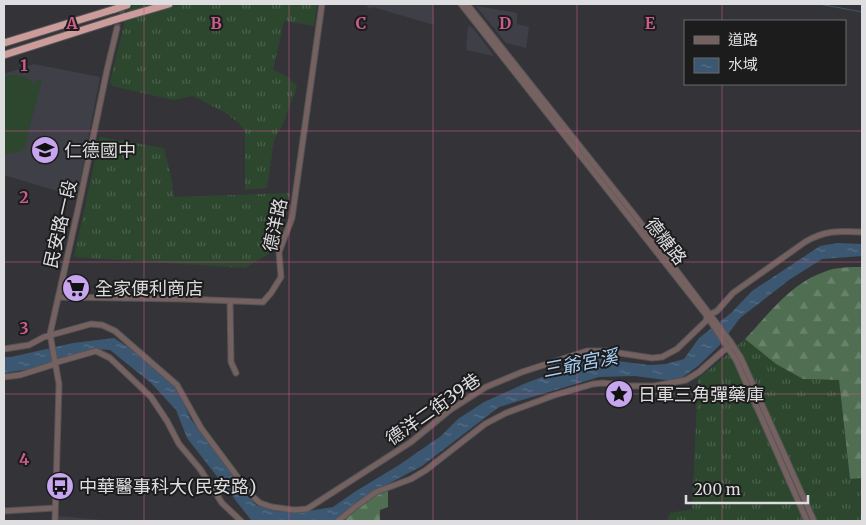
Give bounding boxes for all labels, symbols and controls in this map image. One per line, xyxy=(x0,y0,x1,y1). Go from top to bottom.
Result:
text: A xyxy=(65,13,78,33)
text: B xyxy=(210,13,222,33)
text: C xyxy=(356,13,366,33)
text: D xyxy=(499,13,511,33)
text: E xyxy=(645,13,656,33)
legend xyxy=(684,20,846,85)
text: 道路 xyxy=(728,30,758,49)
text: 1 xyxy=(20,55,28,75)
text: 水域 xyxy=(728,55,758,74)
school or university icon: 仁德國中 xyxy=(30,135,60,165)
place label: 仁德國中 xyxy=(64,139,136,162)
street label: 民安路一段 xyxy=(39,178,81,270)
text: 2 xyxy=(19,187,29,207)
street label: 德洋路 xyxy=(258,196,292,254)
street label: 德糖路 xyxy=(640,213,692,269)
supermarket icon: 全家便利商店 xyxy=(61,273,91,303)
place label: 全家便利商店 xyxy=(95,277,203,300)
text: 3 xyxy=(19,318,29,338)
water label: 三爺宮溪 xyxy=(540,343,623,382)
street label: 德洋二街39巷 xyxy=(381,368,485,450)
place icon: 日軍三角彈藥庫 xyxy=(604,379,634,409)
place label: 日軍三角彈藥庫 xyxy=(638,383,764,406)
text: 4 xyxy=(19,449,29,469)
bus stop icon: 中華醫事科大(民安路) xyxy=(45,471,75,501)
scale bar xyxy=(686,472,808,504)
place label: 中華醫事科大(民安路) xyxy=(79,475,256,498)
text: 200 m xyxy=(694,480,741,499)

